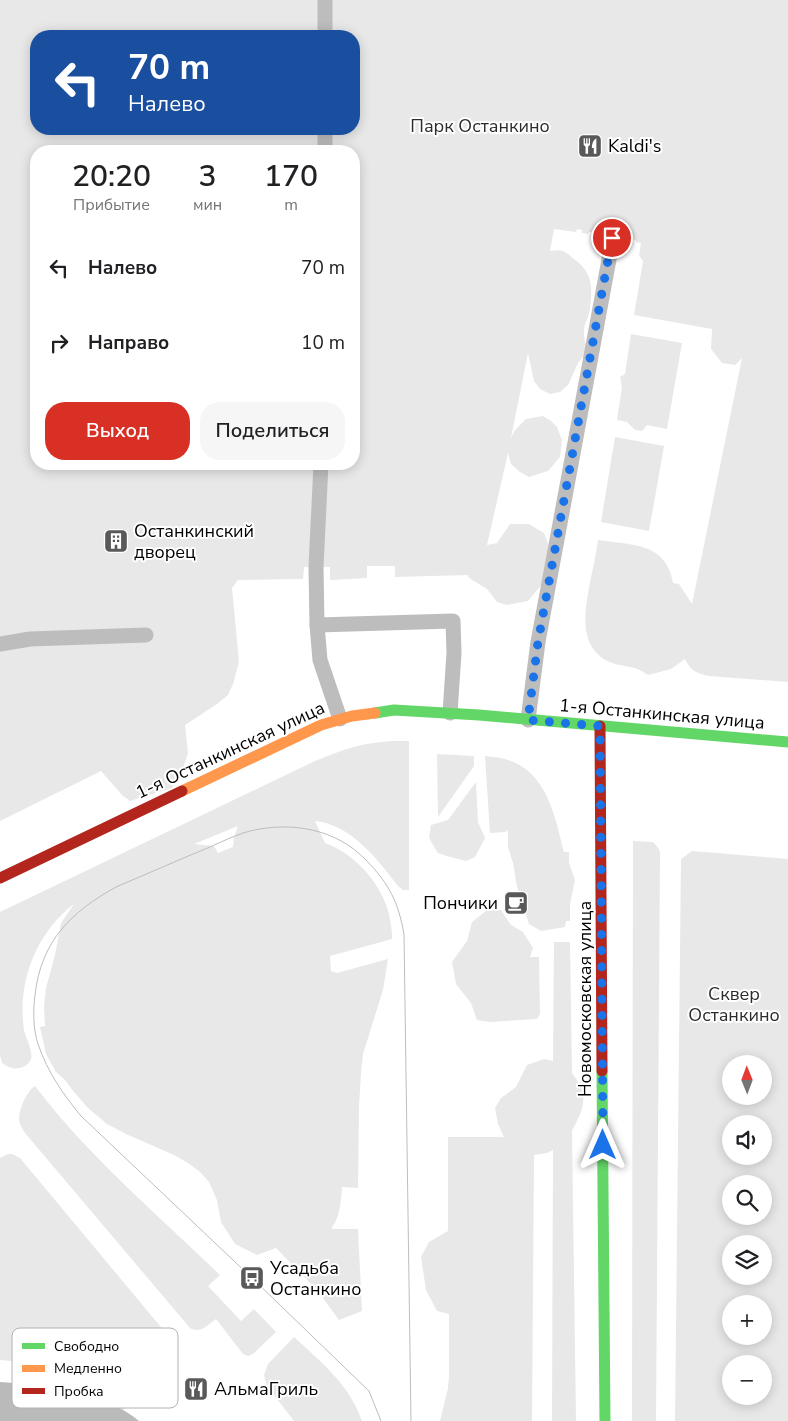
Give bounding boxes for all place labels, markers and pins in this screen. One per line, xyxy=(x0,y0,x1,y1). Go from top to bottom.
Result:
restaurant icon: Kaldi's xyxy=(577,133,603,159)
place label: Kaldi's xyxy=(608,134,661,158)
pin xyxy=(591,217,633,259)
place label: Останкинский дворец xyxy=(134,519,254,564)
building icon: Останкинский дворец xyxy=(103,528,129,554)
cafe icon: Пончики xyxy=(503,890,529,916)
place label: Пончики xyxy=(423,891,498,915)
place label: Усадьба Останкино xyxy=(269,1256,361,1301)
bus stop icon: Усадьба Останкино xyxy=(239,1265,265,1291)
restaurant icon: АльмаГриль xyxy=(183,1376,209,1402)
place label: АльмаГриль xyxy=(214,1377,318,1401)

